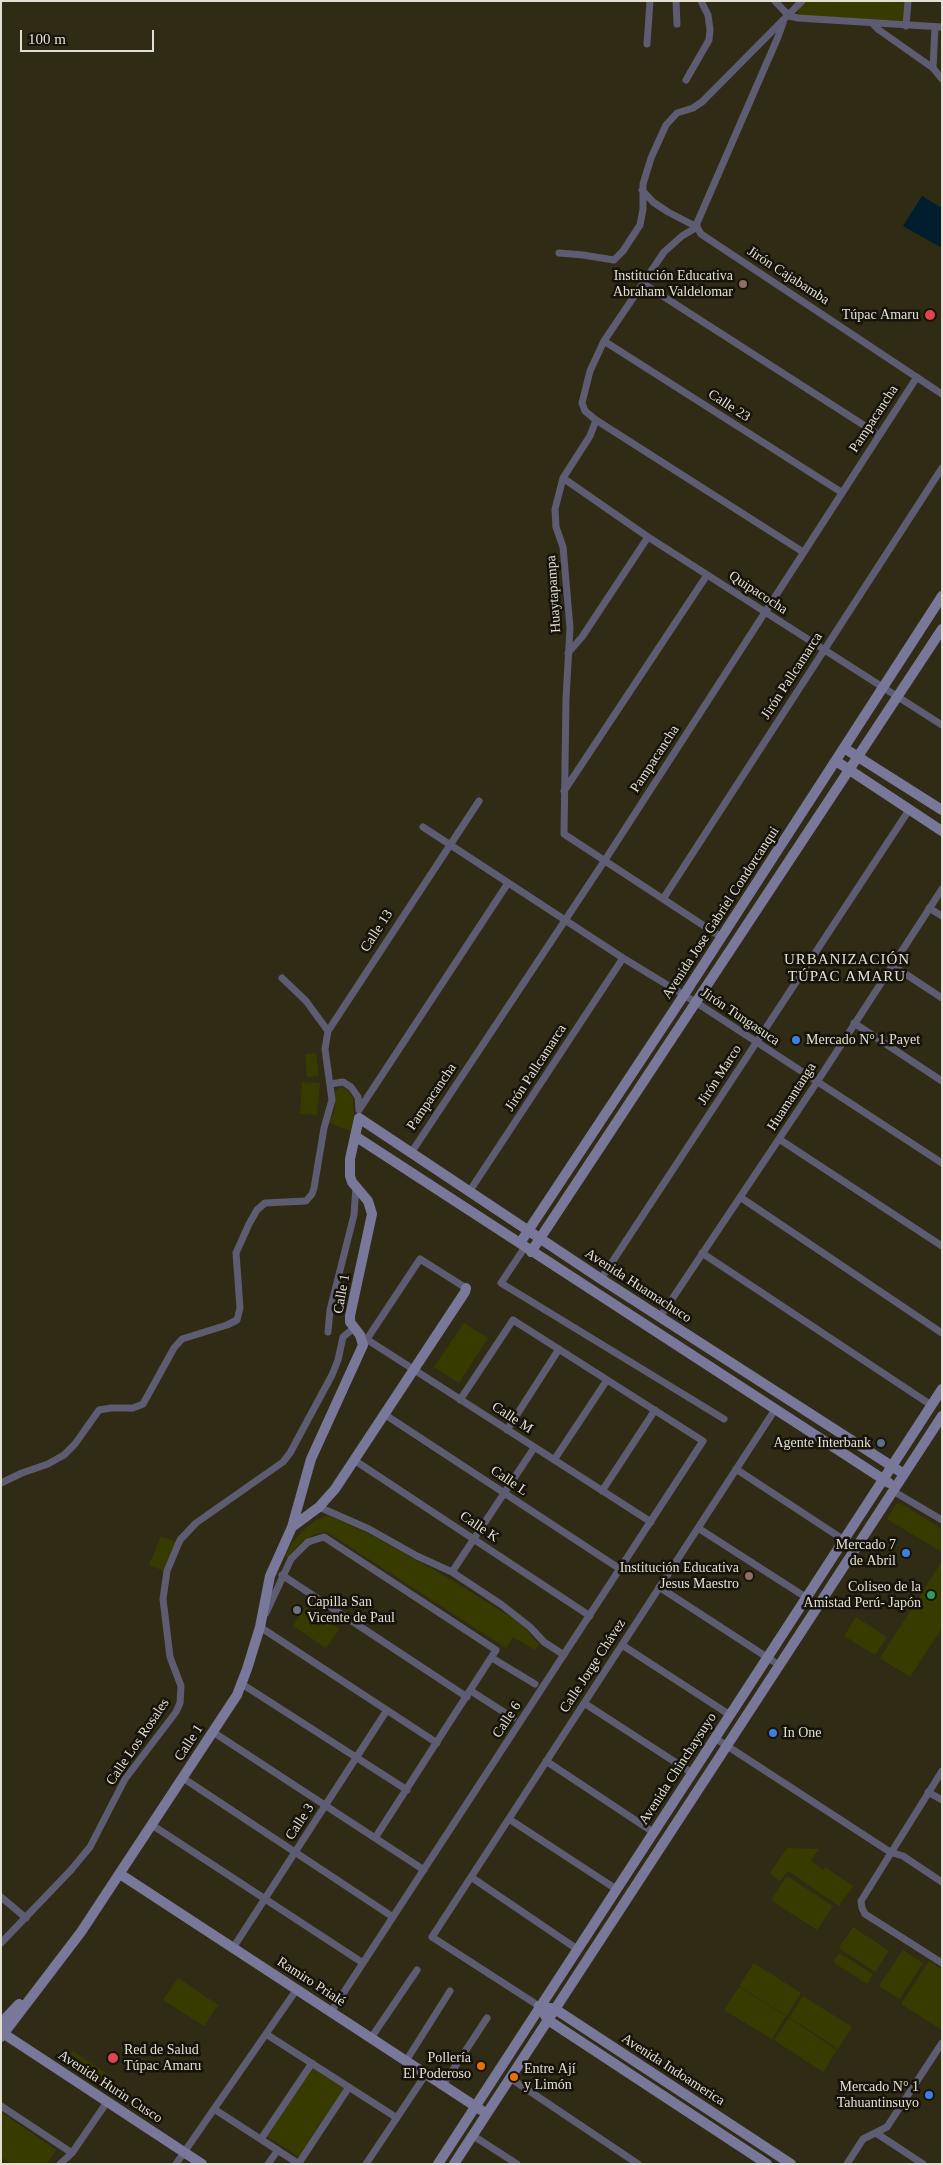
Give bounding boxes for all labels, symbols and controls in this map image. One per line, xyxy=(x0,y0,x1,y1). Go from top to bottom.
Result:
scale bar xyxy=(22,20,156,52)
text: 100 m xyxy=(28,31,66,47)
street label: Jirón Cajabamba xyxy=(744,243,832,309)
place label: Institución Educativa Abraham Valdelomar xyxy=(613,268,733,300)
marker: Institución Educativa Abraham Valdelomar xyxy=(737,278,749,290)
place label: Túpac Amaru xyxy=(842,307,919,323)
marker: Túpac Amaru xyxy=(923,308,937,322)
street label: Pampacancha xyxy=(846,382,902,456)
street label: Calle 23 xyxy=(705,386,753,426)
street label: Huaytapampa xyxy=(543,555,565,633)
street label: Quipacocha xyxy=(725,568,791,618)
street label: Jirón Pallcamarca xyxy=(758,630,826,722)
street label: Pampacancha xyxy=(627,722,683,796)
street label: Avenida Jose Gabriel Condorcanqui xyxy=(659,824,783,1002)
street label: Calle 13 xyxy=(357,907,397,955)
district label: URBANIZACIÓN TÚPAC AMARU xyxy=(782,951,912,986)
street label: Jirón Tungasuca xyxy=(697,984,783,1050)
street label: Jirón Pallcamarca xyxy=(502,1022,570,1114)
place label: Mercado N° 1 Payet xyxy=(806,1032,920,1048)
marker: Mercado N° 1 Payet xyxy=(790,1034,802,1046)
street label: Jirón Marco xyxy=(694,1042,746,1108)
street label: Pampacancha xyxy=(404,1060,460,1134)
street label: Huamantanga xyxy=(764,1060,820,1134)
street label: Avenida Huamachuco xyxy=(582,1245,694,1327)
street label: Calle 1 xyxy=(330,1273,354,1315)
street label: Calle M xyxy=(488,1399,536,1437)
place label: Agente Interbank xyxy=(773,1435,871,1451)
marker: Agente Interbank xyxy=(875,1437,887,1449)
street label: Calle L xyxy=(487,1462,531,1500)
street label: Calle K xyxy=(456,1508,502,1546)
place label: Mercado 7 de Abril xyxy=(836,1537,896,1570)
marker: Mercado 7 de Abril xyxy=(900,1547,912,1559)
place label: Institución Educativa Jesus Maestro xyxy=(620,1560,739,1592)
marker: Institución Educativa Jesus Maestro xyxy=(743,1570,755,1582)
place label: Coliseo de la Amistad Perú- Japón xyxy=(804,1579,921,1611)
marker: Coliseo de la Amistad Perú- Japón xyxy=(925,1589,937,1601)
place label: Capilla San Vicente de Paul xyxy=(307,1594,395,1626)
marker: Capilla San Vicente de Paul xyxy=(291,1604,303,1616)
street label: Calle Jorge Chávez xyxy=(556,1616,630,1716)
street label: Calle Los Rosales xyxy=(103,1695,173,1789)
street label: Calle 6 xyxy=(489,1699,525,1741)
street label: Avenida Chinchaysuyo xyxy=(636,1710,720,1828)
street label: Calle 1 xyxy=(171,1722,207,1764)
place label: In One xyxy=(783,1725,821,1741)
marker: In One xyxy=(767,1727,779,1739)
street label: Calle 3 xyxy=(282,1801,318,1843)
street label: Ramiro Prialé xyxy=(274,1954,348,2010)
street label: Avenida Indoamerica xyxy=(618,2030,728,2110)
place label: Red de Salud Túpac Amaru xyxy=(124,2042,201,2074)
street label: Avenida Hurin Cusco xyxy=(55,2047,165,2127)
place label: Pollería El Poderoso xyxy=(403,2050,471,2082)
marker: Red de Salud Túpac Amaru xyxy=(106,2051,120,2065)
marker: Pollería El Poderoso xyxy=(475,2060,487,2072)
place label: Entre Ají y Limón xyxy=(524,2061,576,2094)
marker: Entre Ají y Limón xyxy=(508,2071,520,2083)
place label: Mercado N° 1 Tahuantinsuyo xyxy=(837,2079,919,2112)
marker: Mercado N° 1 Tahuantinsuyo xyxy=(923,2089,935,2101)

